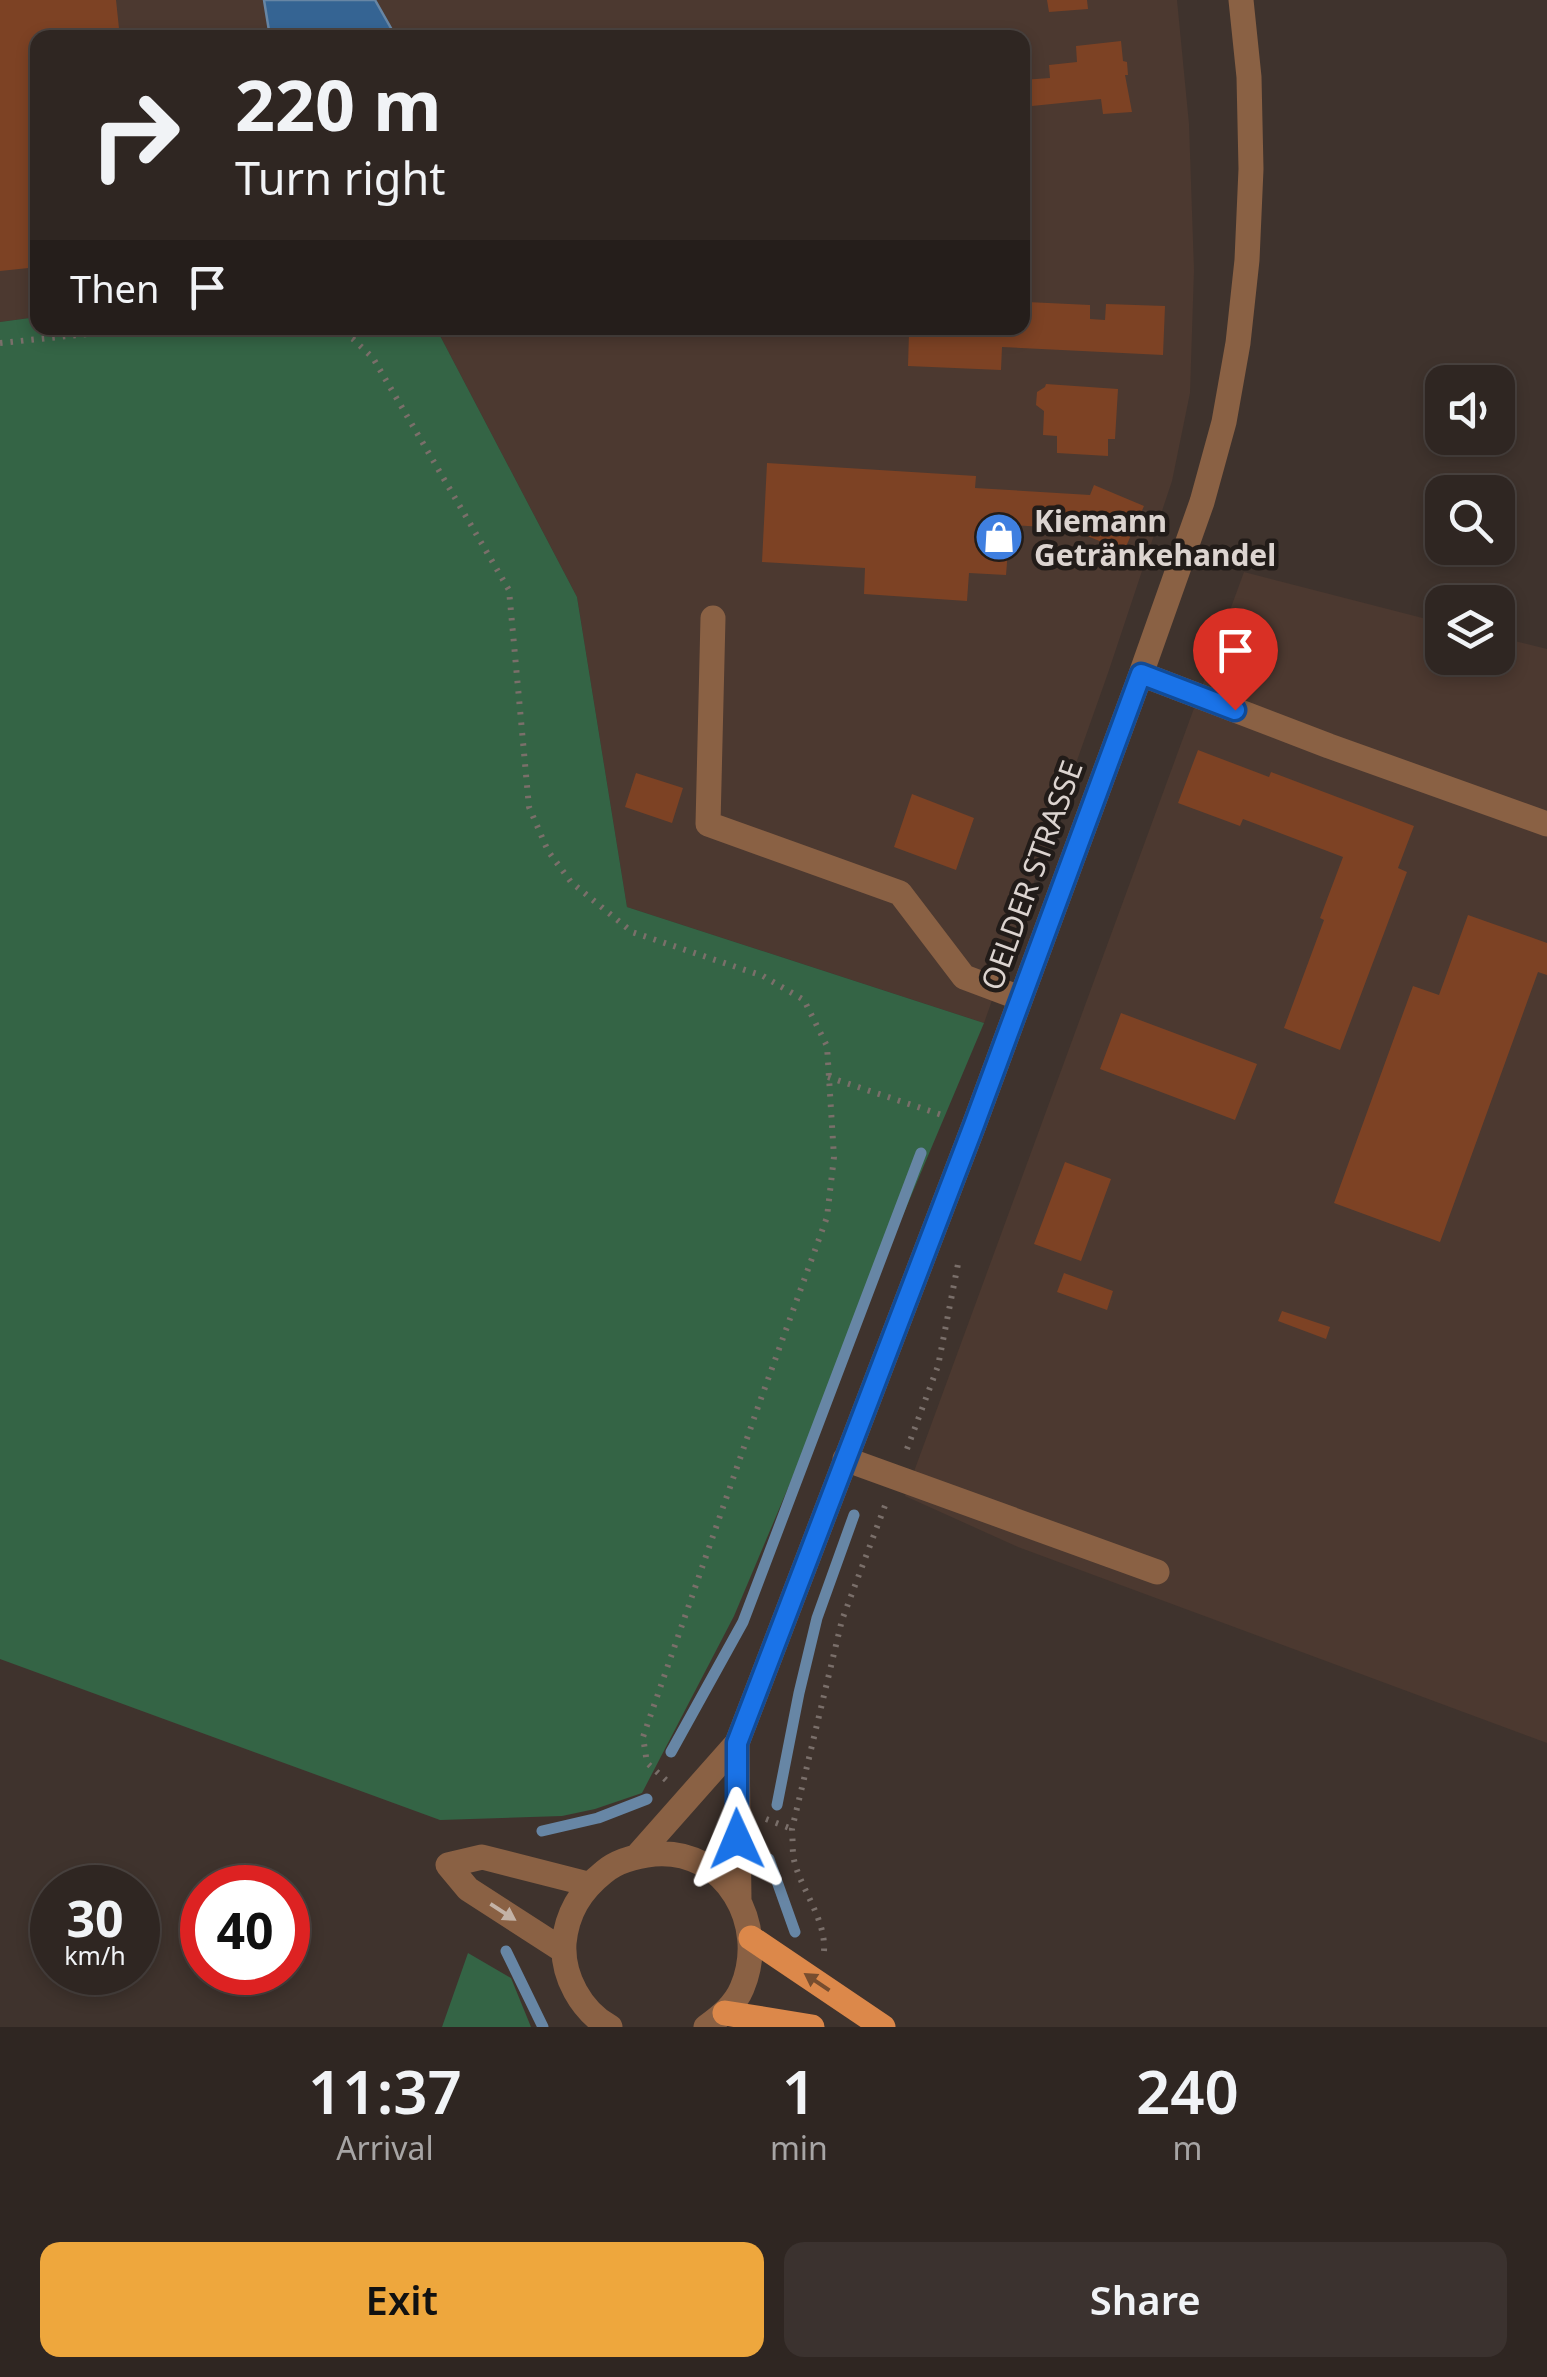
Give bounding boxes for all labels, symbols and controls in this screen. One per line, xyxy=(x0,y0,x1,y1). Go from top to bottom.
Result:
text: 220 m xyxy=(235,56,442,152)
icon: right xyxy=(70,70,200,200)
text: Turn right xyxy=(235,147,446,208)
icon: arrive xyxy=(180,260,235,315)
text: Then xyxy=(70,262,160,314)
map controls xyxy=(1425,365,1515,675)
button: sound xyxy=(1425,365,1515,455)
button: search xyxy=(1425,475,1515,565)
place label: Kiemann Getränkehandel xyxy=(1034,500,1276,575)
shop icon: Kiemann Getränkehandel xyxy=(973,511,1025,563)
button: layers xyxy=(1425,585,1515,675)
pin xyxy=(1193,608,1278,711)
icon: arrive xyxy=(1208,623,1263,678)
street label: OELDER STRASSE xyxy=(970,755,1092,995)
position arrow xyxy=(685,1787,789,1891)
speed limit sign: 40 xyxy=(180,1865,310,1995)
text: 30 xyxy=(66,1884,124,1952)
one-way arrow xyxy=(489,1902,516,1920)
text: km/h xyxy=(64,1938,126,1972)
one-way arrow xyxy=(804,1973,831,1992)
text: 11:37 xyxy=(308,2050,462,2132)
text: 1 xyxy=(782,2050,816,2132)
text: 240 xyxy=(1136,2050,1239,2132)
text: Arrival xyxy=(336,2126,434,2169)
text: min xyxy=(770,2126,828,2169)
text: m xyxy=(1172,2126,1202,2169)
button: Exit xyxy=(40,2242,764,2357)
button: Share xyxy=(784,2242,1507,2357)

